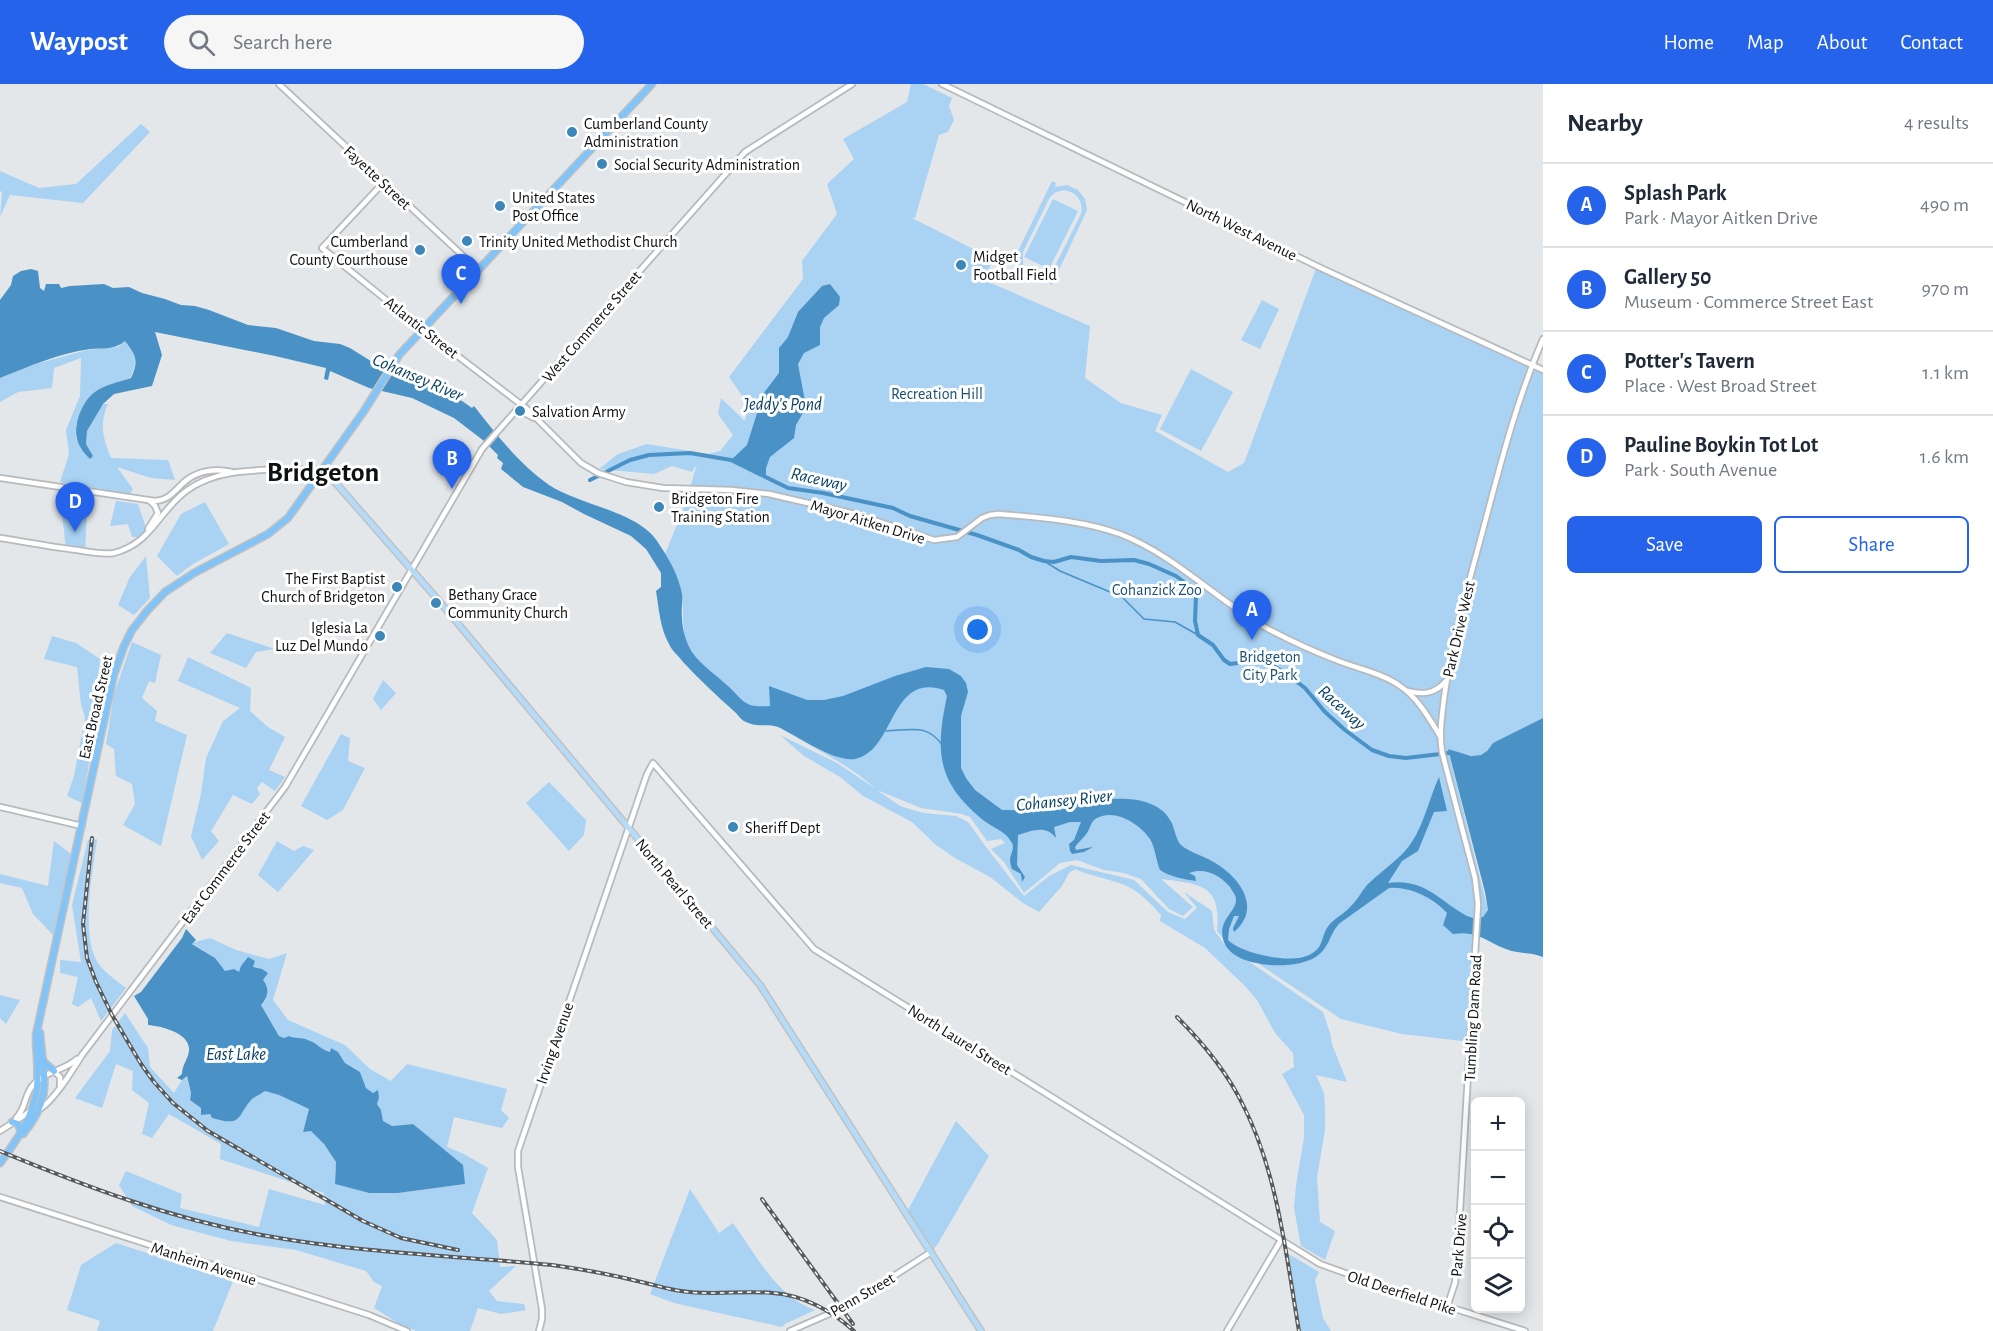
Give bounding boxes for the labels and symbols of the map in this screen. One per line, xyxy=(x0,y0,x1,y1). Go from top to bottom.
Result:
place label: Cumberland County Administration xyxy=(584,116,708,150)
marker: Cumberland County Administration xyxy=(565,125,579,139)
street label: Fayette Street xyxy=(340,143,414,213)
marker: Social Security Administration xyxy=(595,157,609,171)
place label: Social Security Administration xyxy=(614,157,800,174)
place label: United States Post Office xyxy=(512,190,595,224)
street label: North West Avenue xyxy=(1184,196,1299,264)
marker: United States Post Office xyxy=(493,199,507,213)
place label: Cumberland County Courthouse xyxy=(290,234,408,269)
marker: Trinity United Methodist Church xyxy=(460,234,474,248)
place label: Trinity United Methodist Church xyxy=(479,234,678,251)
marker: Cumberland County Courthouse xyxy=(413,243,427,257)
place label: Midget Football Field xyxy=(973,249,1057,283)
pin: C xyxy=(442,254,480,304)
marker: Midget Football Field xyxy=(954,258,968,272)
street label: West Commerce Street xyxy=(539,268,644,386)
street label: Atlantic Street xyxy=(381,294,461,361)
water label: Cohansey River xyxy=(370,351,467,406)
park label: Recreation Hill xyxy=(891,386,983,402)
water label: Jeddy's Pond xyxy=(743,396,822,414)
marker: Salvation Army xyxy=(513,404,527,418)
place label: Salvation Army xyxy=(532,404,626,421)
pin: B xyxy=(432,440,472,489)
district label: Bridgeton xyxy=(267,459,379,487)
water label: Raceway xyxy=(789,465,849,495)
pin: D xyxy=(56,482,94,532)
place label: Bridgeton Fire Training Station xyxy=(671,491,770,525)
street label: Mayor Aitken Drive xyxy=(808,497,927,548)
marker: Bridgeton Fire Training Station xyxy=(652,500,666,514)
place label: The First Baptist Church of Bridgeton xyxy=(261,571,385,605)
marker: The First Baptist Church of Bridgeton xyxy=(390,580,404,594)
street label: Park Drive West xyxy=(1440,580,1478,679)
park label: Cohanzick Zoo xyxy=(1112,582,1202,598)
place label: Bethany Grace Community Church xyxy=(448,587,568,622)
pin: A xyxy=(1232,590,1272,640)
marker: Bethany Grace Community Church xyxy=(429,596,443,610)
your location xyxy=(963,615,992,644)
place label: Iglesia La Luz Del Mundo xyxy=(275,620,368,654)
marker: Iglesia La Luz Del Mundo xyxy=(373,629,387,643)
park label: Bridgeton City Park xyxy=(1239,649,1301,684)
street label: East Broad Street xyxy=(76,654,116,761)
water label: Raceway xyxy=(1314,682,1369,734)
water label: Cohansey River xyxy=(1015,787,1114,815)
street label: East Commerce Street xyxy=(179,808,273,927)
marker: Sheriff Dept xyxy=(726,820,740,834)
place label: Sheriff Dept xyxy=(745,820,820,836)
street label: North Pearl Street xyxy=(632,836,716,931)
street label: Tumbling Dam Road xyxy=(1462,954,1484,1082)
street label: Irving Avenue xyxy=(533,1000,576,1086)
street label: North Laurel Street xyxy=(905,1002,1014,1078)
water label: East Lake xyxy=(206,1046,266,1064)
street label: Park Drive xyxy=(1448,1213,1470,1277)
street label: Manheim Avenue xyxy=(149,1239,258,1288)
street label: Old Deerfield Pike xyxy=(1345,1268,1458,1318)
street label: Penn Street xyxy=(827,1270,898,1320)

